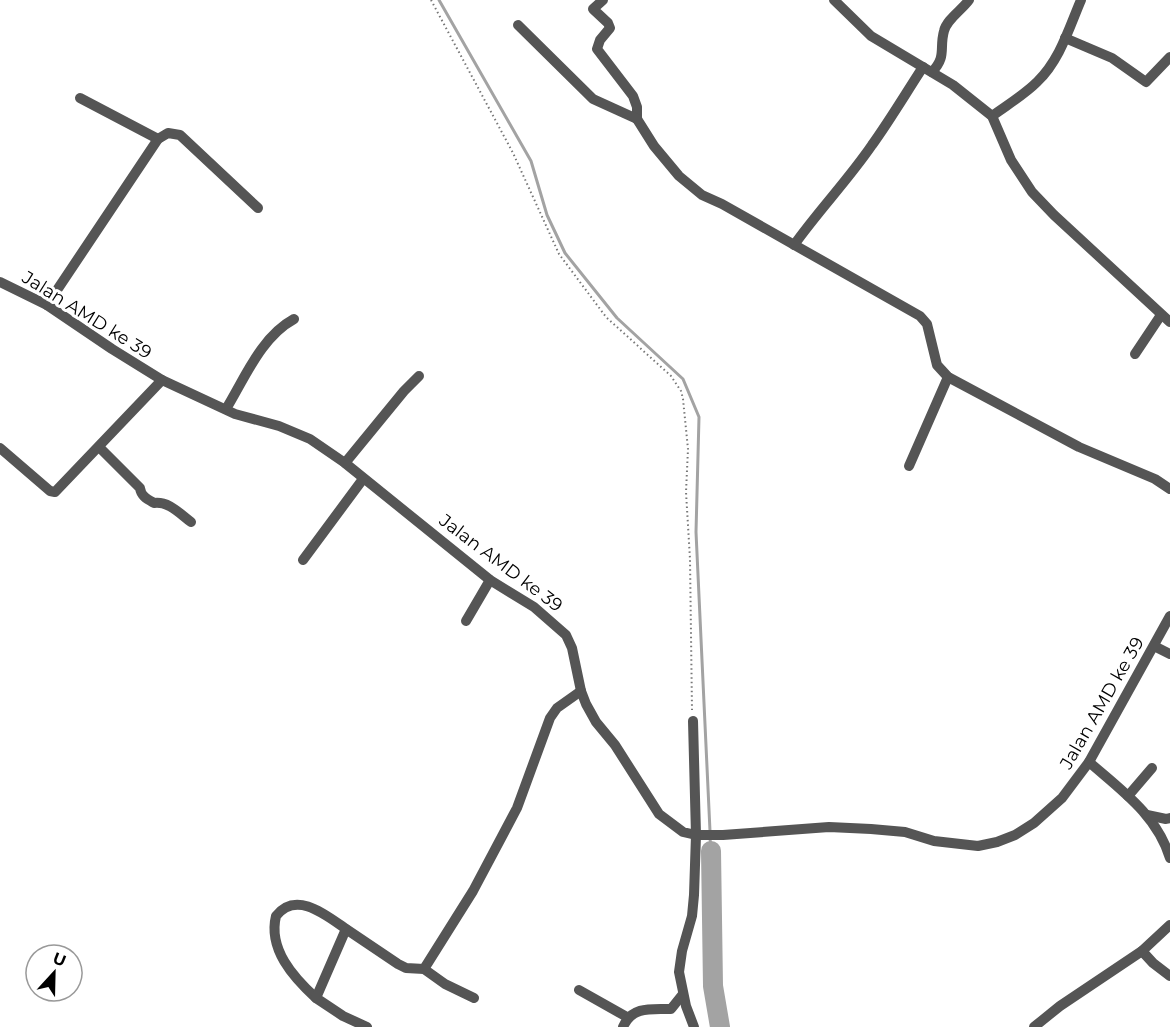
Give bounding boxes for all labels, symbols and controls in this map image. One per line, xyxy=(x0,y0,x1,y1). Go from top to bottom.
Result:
street label: Jalan AMD ke 39 xyxy=(17,266,156,364)
street label: Jalan AMD ke 39 xyxy=(434,509,567,617)
street label: Jalan AMD ke 39 xyxy=(1055,633,1149,774)
north arrow xyxy=(24,943,84,1003)
text: U xyxy=(50,948,69,971)

